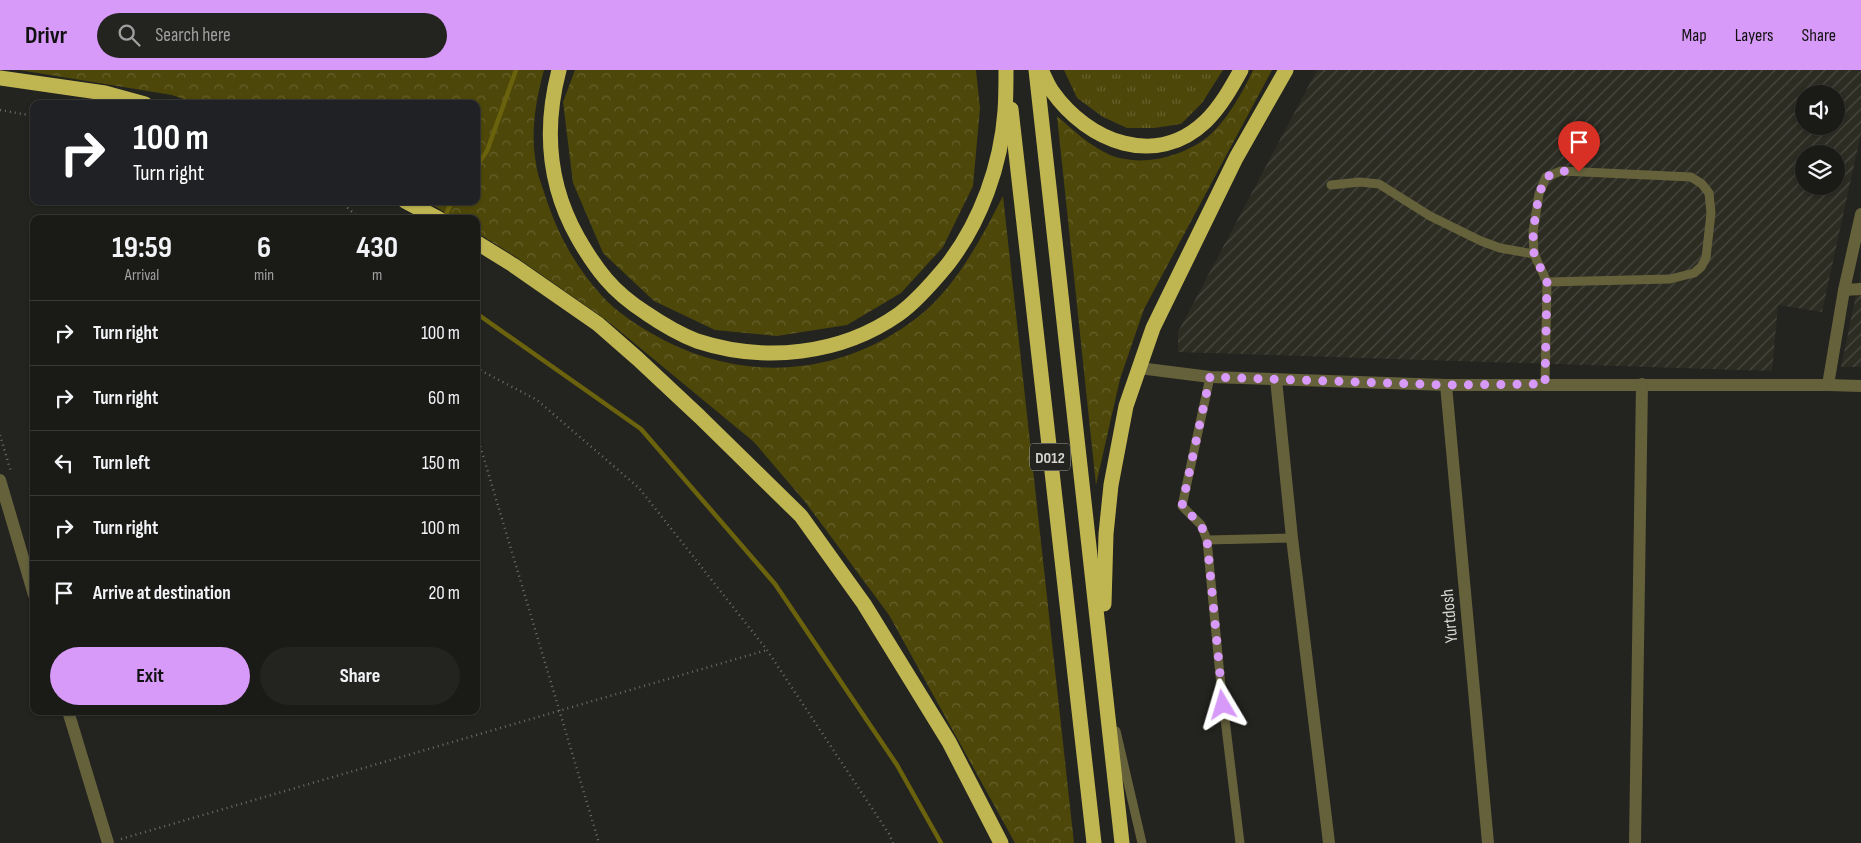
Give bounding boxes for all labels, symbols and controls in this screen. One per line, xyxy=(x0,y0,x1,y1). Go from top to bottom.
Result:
search box xyxy=(97,13,447,58)
text: Drivr xyxy=(25,21,67,50)
icon: search xyxy=(115,21,143,49)
text: Search here xyxy=(155,24,231,47)
text: Map xyxy=(1682,25,1707,46)
text: Layers xyxy=(1735,25,1774,46)
text: Share xyxy=(1802,25,1836,46)
map controls xyxy=(1795,85,1845,195)
button: sound xyxy=(1795,85,1845,135)
text: 100 m xyxy=(133,117,209,160)
icon: right xyxy=(50,120,115,185)
pin xyxy=(1558,121,1600,172)
icon: arrive xyxy=(1565,128,1593,156)
button: layers xyxy=(1795,145,1845,195)
text: Turn right xyxy=(133,160,204,187)
text: 19:59 xyxy=(112,230,172,266)
text: 6 xyxy=(257,230,271,266)
text: 430 xyxy=(356,230,398,266)
text: Arrival xyxy=(125,266,159,285)
text: min xyxy=(254,266,274,285)
text: m xyxy=(372,266,382,285)
icon: right xyxy=(50,319,78,347)
text: Turn right xyxy=(93,322,158,345)
text: 100 m xyxy=(421,322,460,345)
icon: right xyxy=(50,384,78,412)
text: Turn right xyxy=(93,387,158,410)
text: 60 m xyxy=(428,387,460,410)
road number: D012 xyxy=(1030,444,1070,471)
icon: left xyxy=(50,449,78,477)
text: Turn left xyxy=(93,452,150,475)
text: 150 m xyxy=(422,452,460,475)
icon: right xyxy=(50,514,78,542)
text: Turn right xyxy=(93,517,158,540)
text: 100 m xyxy=(421,517,460,540)
icon: arrive xyxy=(50,579,78,607)
text: Arrive at destination xyxy=(93,582,231,605)
text: 20 m xyxy=(428,582,460,605)
street label: Yurtdosh xyxy=(1437,588,1462,644)
button: Exit xyxy=(50,647,250,705)
button: Share xyxy=(260,647,460,705)
position arrow xyxy=(1196,678,1248,730)

